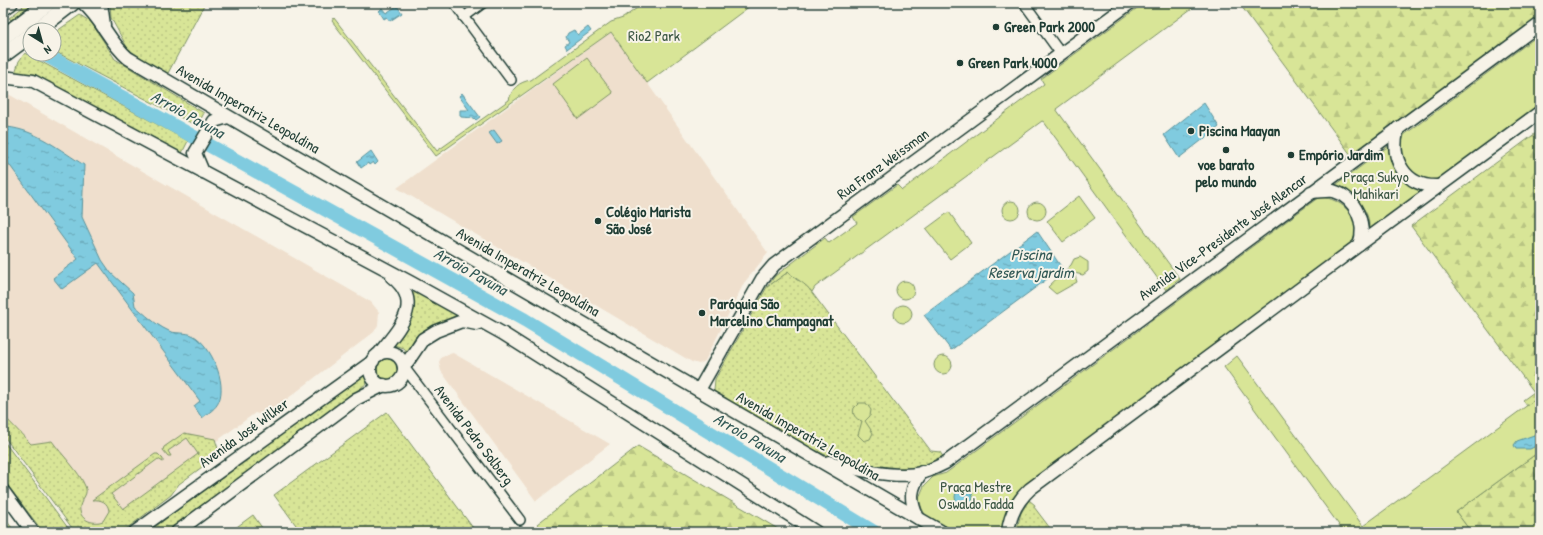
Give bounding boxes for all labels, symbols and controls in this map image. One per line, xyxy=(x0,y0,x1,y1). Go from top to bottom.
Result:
place label: Green Park 2000 xyxy=(1004,16,1095,37)
north arrow xyxy=(22,22,62,62)
marker: Green Park 2000 xyxy=(991,22,1001,32)
park label: Rio2 Park xyxy=(628,25,680,46)
text: N xyxy=(41,43,55,57)
place label: Green Park 4000 xyxy=(968,52,1058,73)
marker: Green Park 4000 xyxy=(955,58,965,68)
street label: Avenida Imperatriz Leopoldina xyxy=(173,59,324,158)
water label: Arroio Pavuna xyxy=(147,85,230,144)
place label: Piscina Maayan xyxy=(1199,120,1281,142)
street label: Rua Franz Weissman xyxy=(832,123,933,204)
marker: Piscina Maayan xyxy=(1186,126,1196,136)
place label: Empório Jardim xyxy=(1299,144,1384,166)
marker: voe barato pelo mundo xyxy=(1221,145,1231,155)
marker: Empório Jardim xyxy=(1286,150,1296,160)
place label: voe barato pelo mundo xyxy=(1196,154,1256,193)
park label: Praça Sukyo Mahikari xyxy=(1343,166,1409,204)
street label: Avenida Vice-Presidente José Alencar xyxy=(1134,168,1312,305)
place label: Colégio Marista São José xyxy=(606,201,691,239)
marker: Colégio Marista São José xyxy=(593,216,603,226)
street label: Avenida Imperatriz Leopoldina xyxy=(453,222,604,321)
water label: Arroio Pavuna xyxy=(430,242,513,301)
water label: Piscina Reserva jardim xyxy=(988,243,1075,283)
place label: Paróquia São Marcelino Champagnat xyxy=(710,293,834,332)
marker: Paróquia São Marcelino Champagnat xyxy=(697,308,707,318)
street label: Avenida Pedro Solberg xyxy=(430,380,519,489)
street label: Avenida Imperatriz Leopoldina xyxy=(733,386,884,485)
street label: Avenida José Wilker xyxy=(195,393,293,472)
water label: Arroio Pavuna xyxy=(710,407,792,468)
park label: Praça Mestre Oswaldo Fadda xyxy=(938,476,1014,514)

